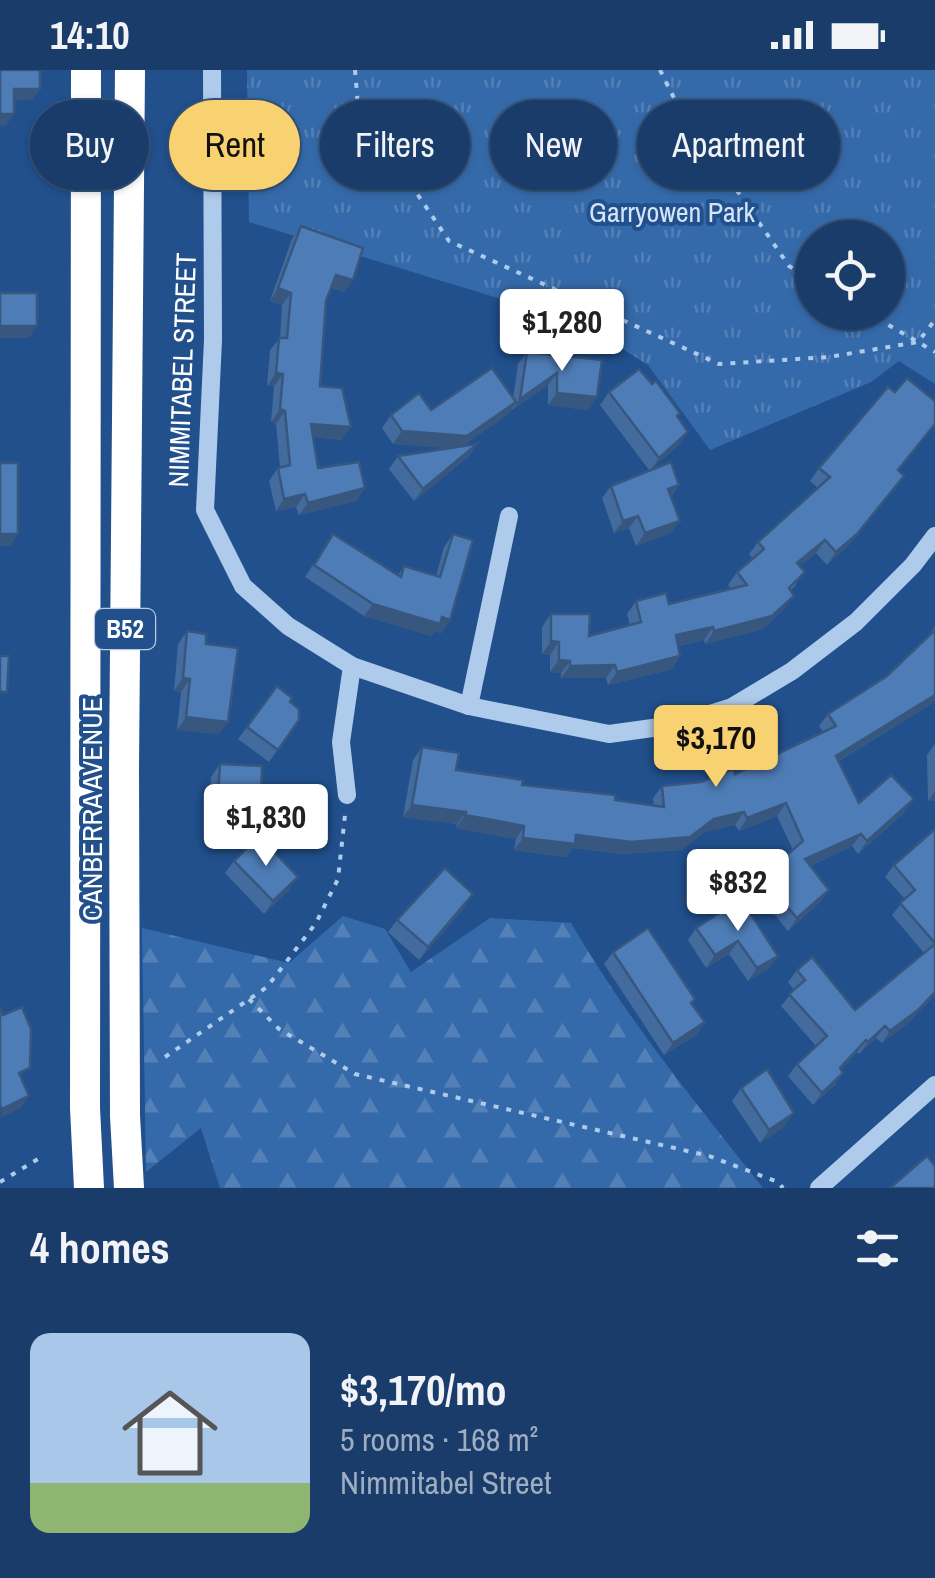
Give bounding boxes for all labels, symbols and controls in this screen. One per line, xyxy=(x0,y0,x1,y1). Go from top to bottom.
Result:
text: 14:10 xyxy=(50,10,130,61)
chip: Buy xyxy=(30,100,149,190)
chip: Rent xyxy=(169,100,300,190)
chip: Filters xyxy=(320,100,470,190)
chip: New xyxy=(490,100,617,190)
chip: Apartment xyxy=(637,100,840,190)
park label: Garryowen Park xyxy=(589,193,755,231)
map controls xyxy=(795,220,905,330)
button: locate xyxy=(795,220,905,330)
street label: NIMMITABEL STREET xyxy=(159,252,205,488)
pin: $1,280 xyxy=(481,289,643,374)
text: $1,280 xyxy=(522,300,602,343)
road number: B52 xyxy=(95,609,155,649)
street label: CANBERRA AVENUE xyxy=(73,697,111,921)
pin: $3,170 xyxy=(635,705,797,790)
text: $3,170 xyxy=(676,716,756,759)
pin: $1,830 xyxy=(185,784,347,869)
text: $1,830 xyxy=(226,795,306,838)
pin: $832 xyxy=(679,849,797,934)
text: $832 xyxy=(709,860,767,903)
text: 4 homes xyxy=(30,1220,170,1276)
icon: filters xyxy=(850,1221,905,1276)
text: $3,170/mo xyxy=(340,1362,507,1418)
icon: home xyxy=(110,1373,230,1493)
text: 5 rooms · 168 m² xyxy=(340,1418,538,1461)
text: Nimmitabel Street xyxy=(340,1461,551,1504)

